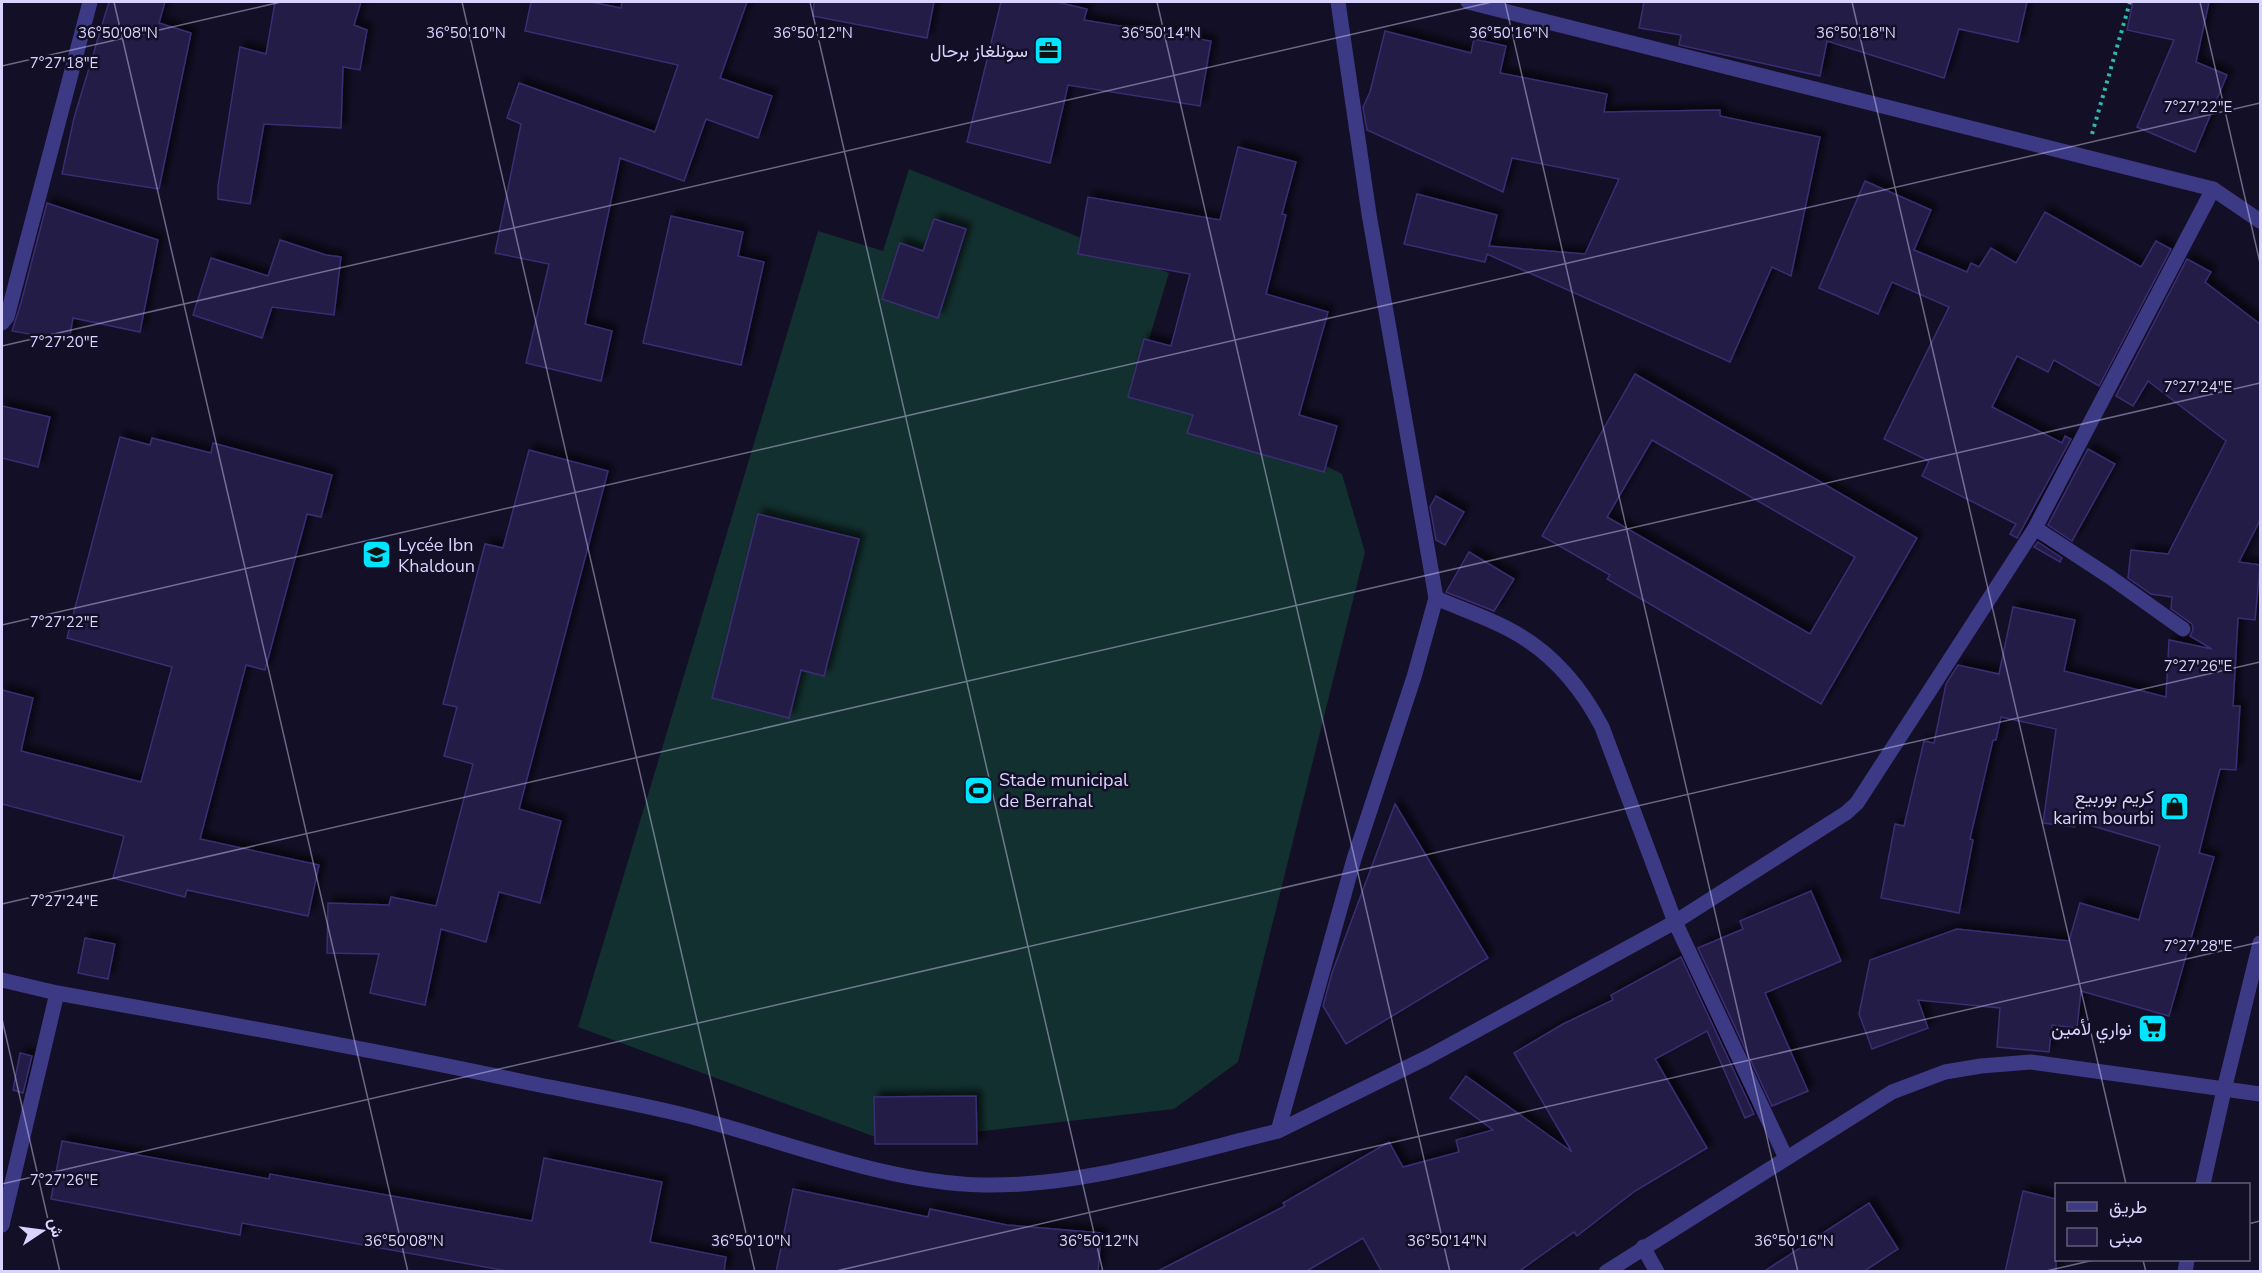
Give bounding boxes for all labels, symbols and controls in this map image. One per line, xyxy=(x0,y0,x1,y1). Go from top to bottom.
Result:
text: 36°50'08"N xyxy=(78,23,158,43)
text: 36°50'10"N xyxy=(426,23,506,43)
text: 36°50'12"N xyxy=(773,23,853,43)
text: 36°50'14"N xyxy=(1121,23,1201,43)
text: 36°50'16"N xyxy=(1469,23,1549,43)
text: 36°50'18"N xyxy=(1816,23,1896,43)
office icon: سونلغاز برحال xyxy=(1033,35,1065,67)
place label: سونلغاز برحال xyxy=(930,39,1028,63)
text: 7°27'18"E xyxy=(30,53,98,73)
text: 7°27'22"E xyxy=(2164,97,2232,117)
text: 7°27'20"E xyxy=(30,332,98,352)
text: 7°27'24"E xyxy=(2164,377,2232,397)
place label: Lycée Ibn Khaldoun xyxy=(398,533,475,578)
school or university icon: Lycée Ibn Khaldoun xyxy=(361,539,393,571)
text: 7°27'22"E xyxy=(30,612,98,632)
text: 7°27'26"E xyxy=(2164,656,2232,676)
place label: Stade municipal de Berrahal xyxy=(999,768,1129,813)
sports icon: Stade municipal de Berrahal xyxy=(962,774,994,806)
place label: كريم بوربيع karim bourbi xyxy=(2053,785,2154,830)
shop icon: كريم بوربيع karim bourbi xyxy=(2159,791,2191,823)
text: 7°27'24"E xyxy=(30,891,98,911)
text: 7°27'28"E xyxy=(2164,936,2232,956)
supermarket icon: نواري لأمين xyxy=(2137,1013,2169,1045)
place label: نواري لأمين xyxy=(2051,1017,2132,1044)
text: 7°27'26"E xyxy=(30,1170,98,1190)
legend xyxy=(2055,1183,2250,1261)
text: طريق xyxy=(2109,1195,2147,1219)
north arrow xyxy=(12,1201,72,1261)
text: ش xyxy=(43,1216,69,1240)
text: مبنى xyxy=(2109,1225,2143,1249)
text: 36°50'08"N xyxy=(364,1231,444,1251)
text: 36°50'10"N xyxy=(711,1231,791,1251)
text: 36°50'12"N xyxy=(1059,1231,1139,1251)
text: 36°50'14"N xyxy=(1407,1231,1487,1251)
text: 36°50'16"N xyxy=(1754,1231,1834,1251)

